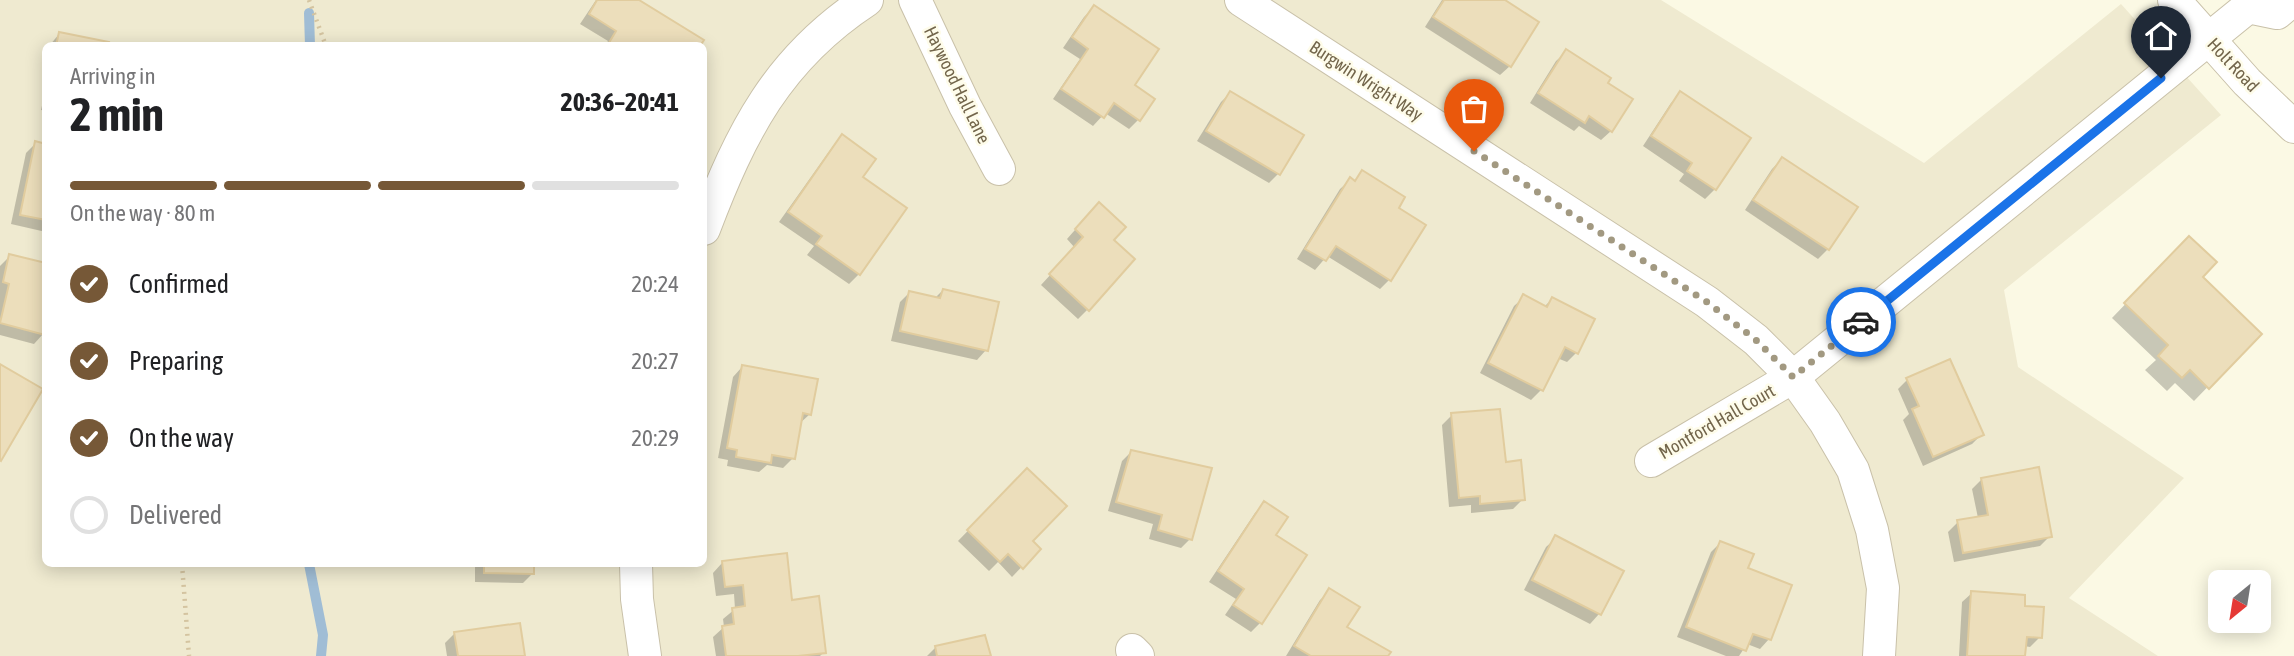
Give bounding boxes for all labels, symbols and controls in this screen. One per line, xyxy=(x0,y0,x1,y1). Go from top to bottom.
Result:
pin xyxy=(2131,6,2191,78)
icon: home xyxy=(2142,17,2180,55)
street label: Haywood Hall Lane xyxy=(920,23,995,147)
street label: Holt Road xyxy=(2203,33,2263,96)
street label: Burgwin Wright Way xyxy=(1306,36,1427,125)
text: Arriving in xyxy=(70,63,156,89)
pin xyxy=(1444,79,1504,151)
text: 20:36–20:41 xyxy=(561,87,679,117)
text: 2 min xyxy=(70,88,164,141)
icon: bag xyxy=(1455,90,1493,128)
text: On the way · 80 m xyxy=(70,200,215,226)
icon: check xyxy=(70,265,108,303)
text: Confirmed xyxy=(129,269,229,299)
text: 20:24 xyxy=(631,271,679,297)
courier xyxy=(1826,287,1896,357)
icon: car xyxy=(1842,303,1880,341)
icon: check xyxy=(70,342,108,380)
text: Preparing xyxy=(129,346,223,376)
text: 20:27 xyxy=(631,348,679,374)
street label: Montford Hall Court xyxy=(1655,380,1779,463)
icon: check xyxy=(70,419,108,457)
text: On the way xyxy=(129,423,234,453)
text: 20:29 xyxy=(631,425,679,451)
text: Delivered xyxy=(129,500,222,530)
north arrow xyxy=(2208,570,2272,634)
map controls xyxy=(2208,570,2271,633)

